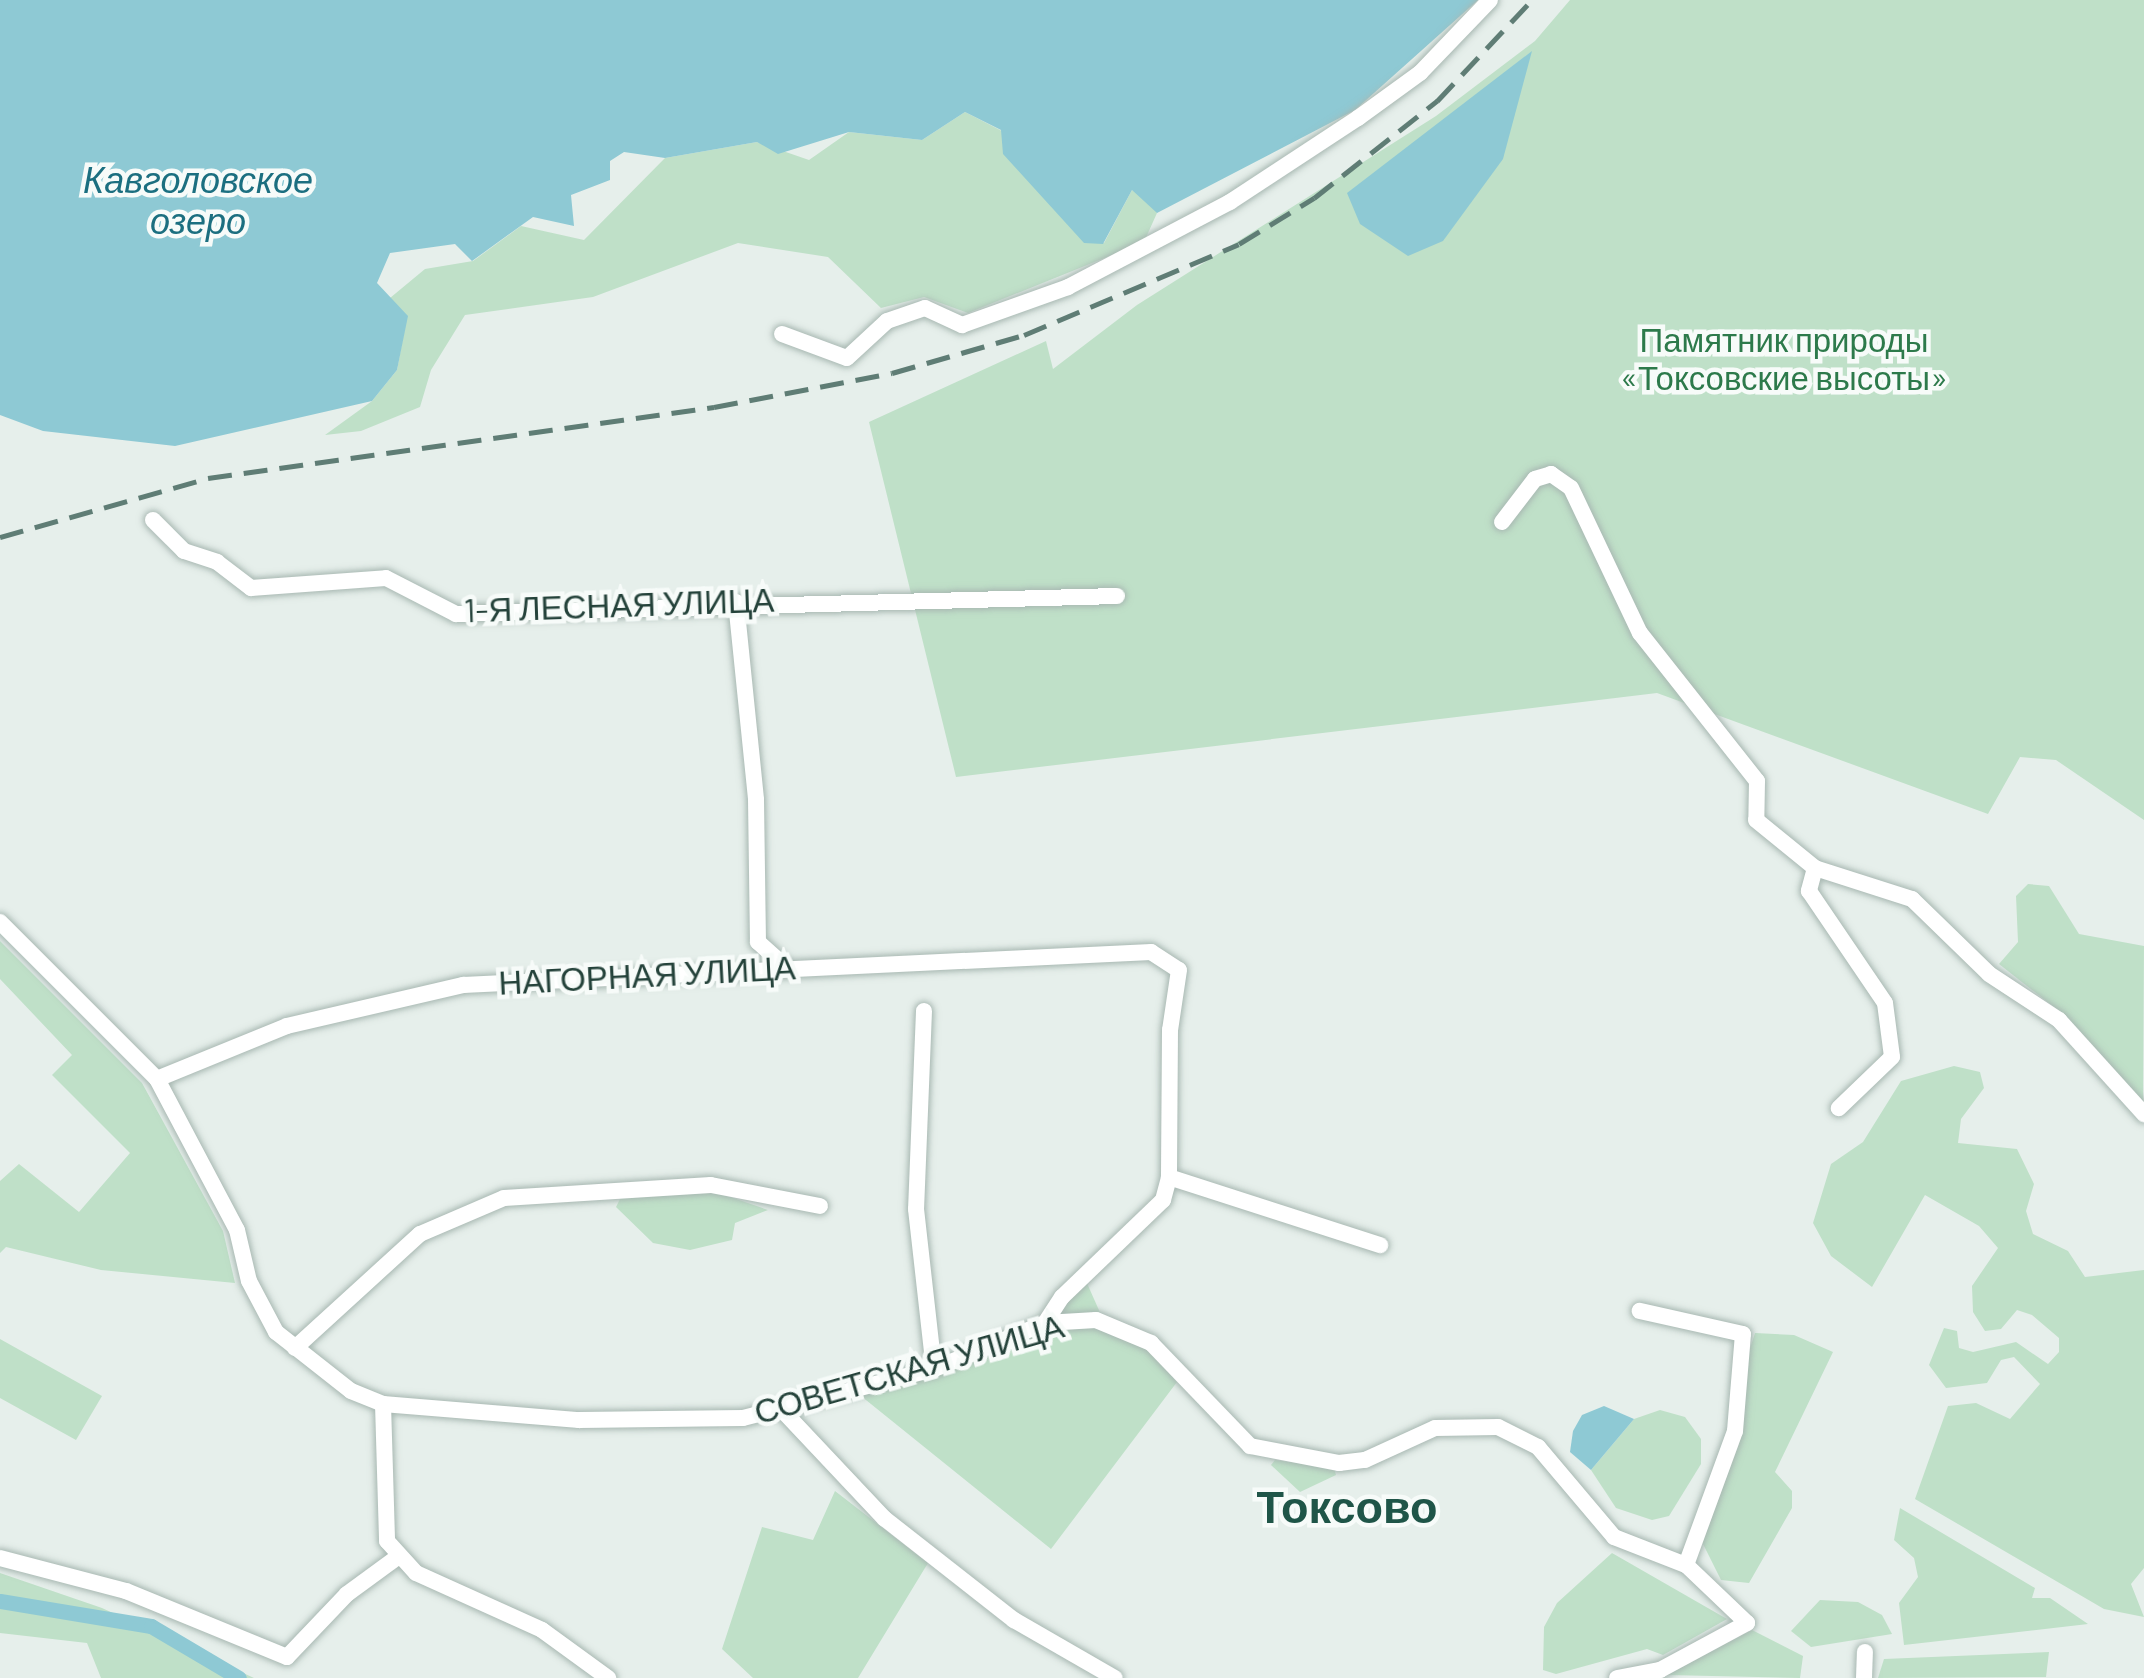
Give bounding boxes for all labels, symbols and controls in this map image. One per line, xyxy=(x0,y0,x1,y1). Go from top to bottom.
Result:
water label: Кавголовское озеро xyxy=(83,156,313,241)
park label: Памятник природы «Токсовские высоты» xyxy=(1620,320,1948,398)
street label: 1-Я ЛЕСНАЯ УЛИЦА xyxy=(463,580,775,630)
street label: НАГОРНАЯ УЛИЦА xyxy=(497,947,797,1003)
street label: СОВЕТСКАЯ УЛИЦА xyxy=(750,1306,1068,1432)
district label: Токсово xyxy=(1256,1479,1438,1533)

